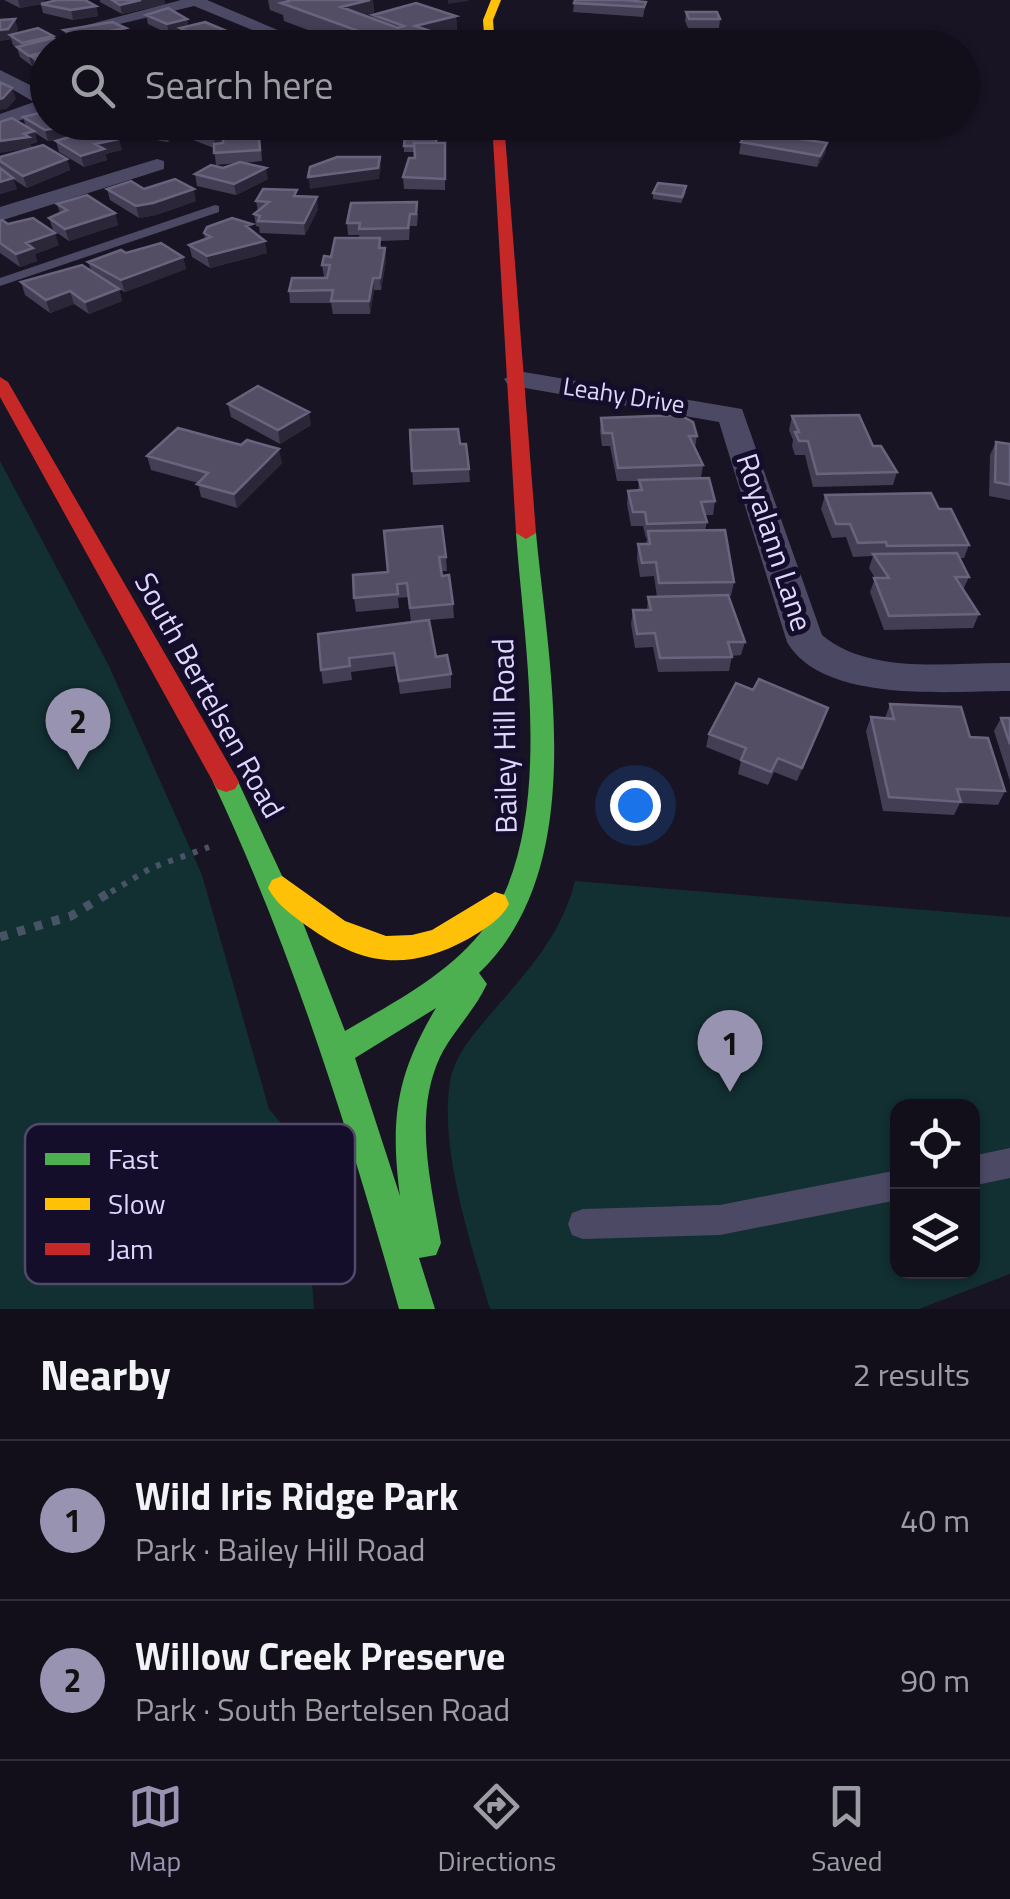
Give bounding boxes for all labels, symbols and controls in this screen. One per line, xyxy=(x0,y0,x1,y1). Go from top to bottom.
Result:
search box xyxy=(30,30,980,140)
text: Search here xyxy=(145,56,333,114)
icon: search xyxy=(65,58,120,113)
street label: Leahy Drive xyxy=(561,367,687,423)
street label: Royalann Lane xyxy=(725,447,825,637)
street label: South Bertelsen Road xyxy=(123,564,297,826)
street label: Bailey Hill Road xyxy=(479,638,529,834)
pin: 2 xyxy=(46,688,110,770)
your location xyxy=(610,780,661,831)
pin: 1 xyxy=(698,1010,762,1092)
map controls xyxy=(890,1099,980,1279)
button: locate xyxy=(890,1099,980,1189)
legend xyxy=(25,1124,355,1284)
text: Fast xyxy=(108,1137,159,1180)
text: Slow xyxy=(108,1182,166,1225)
button: layers xyxy=(890,1189,980,1279)
text: Jam xyxy=(108,1227,154,1270)
text: Nearby xyxy=(40,1342,171,1406)
text: 2 results xyxy=(853,1350,970,1398)
text: Wild Iris Ridge Park xyxy=(135,1467,458,1525)
text: 1 xyxy=(64,1496,81,1544)
text: 40 m xyxy=(900,1496,970,1544)
text: Park · Bailey Hill Road xyxy=(135,1525,426,1573)
text: Willow Creek Preserve xyxy=(135,1627,505,1685)
text: 2 xyxy=(64,1656,81,1704)
text: 90 m xyxy=(900,1656,970,1704)
text: Park · South Bertelsen Road xyxy=(135,1685,510,1733)
tab: Map xyxy=(128,1779,183,1882)
tab: Directions xyxy=(438,1779,556,1882)
tab: Saved xyxy=(811,1779,882,1882)

